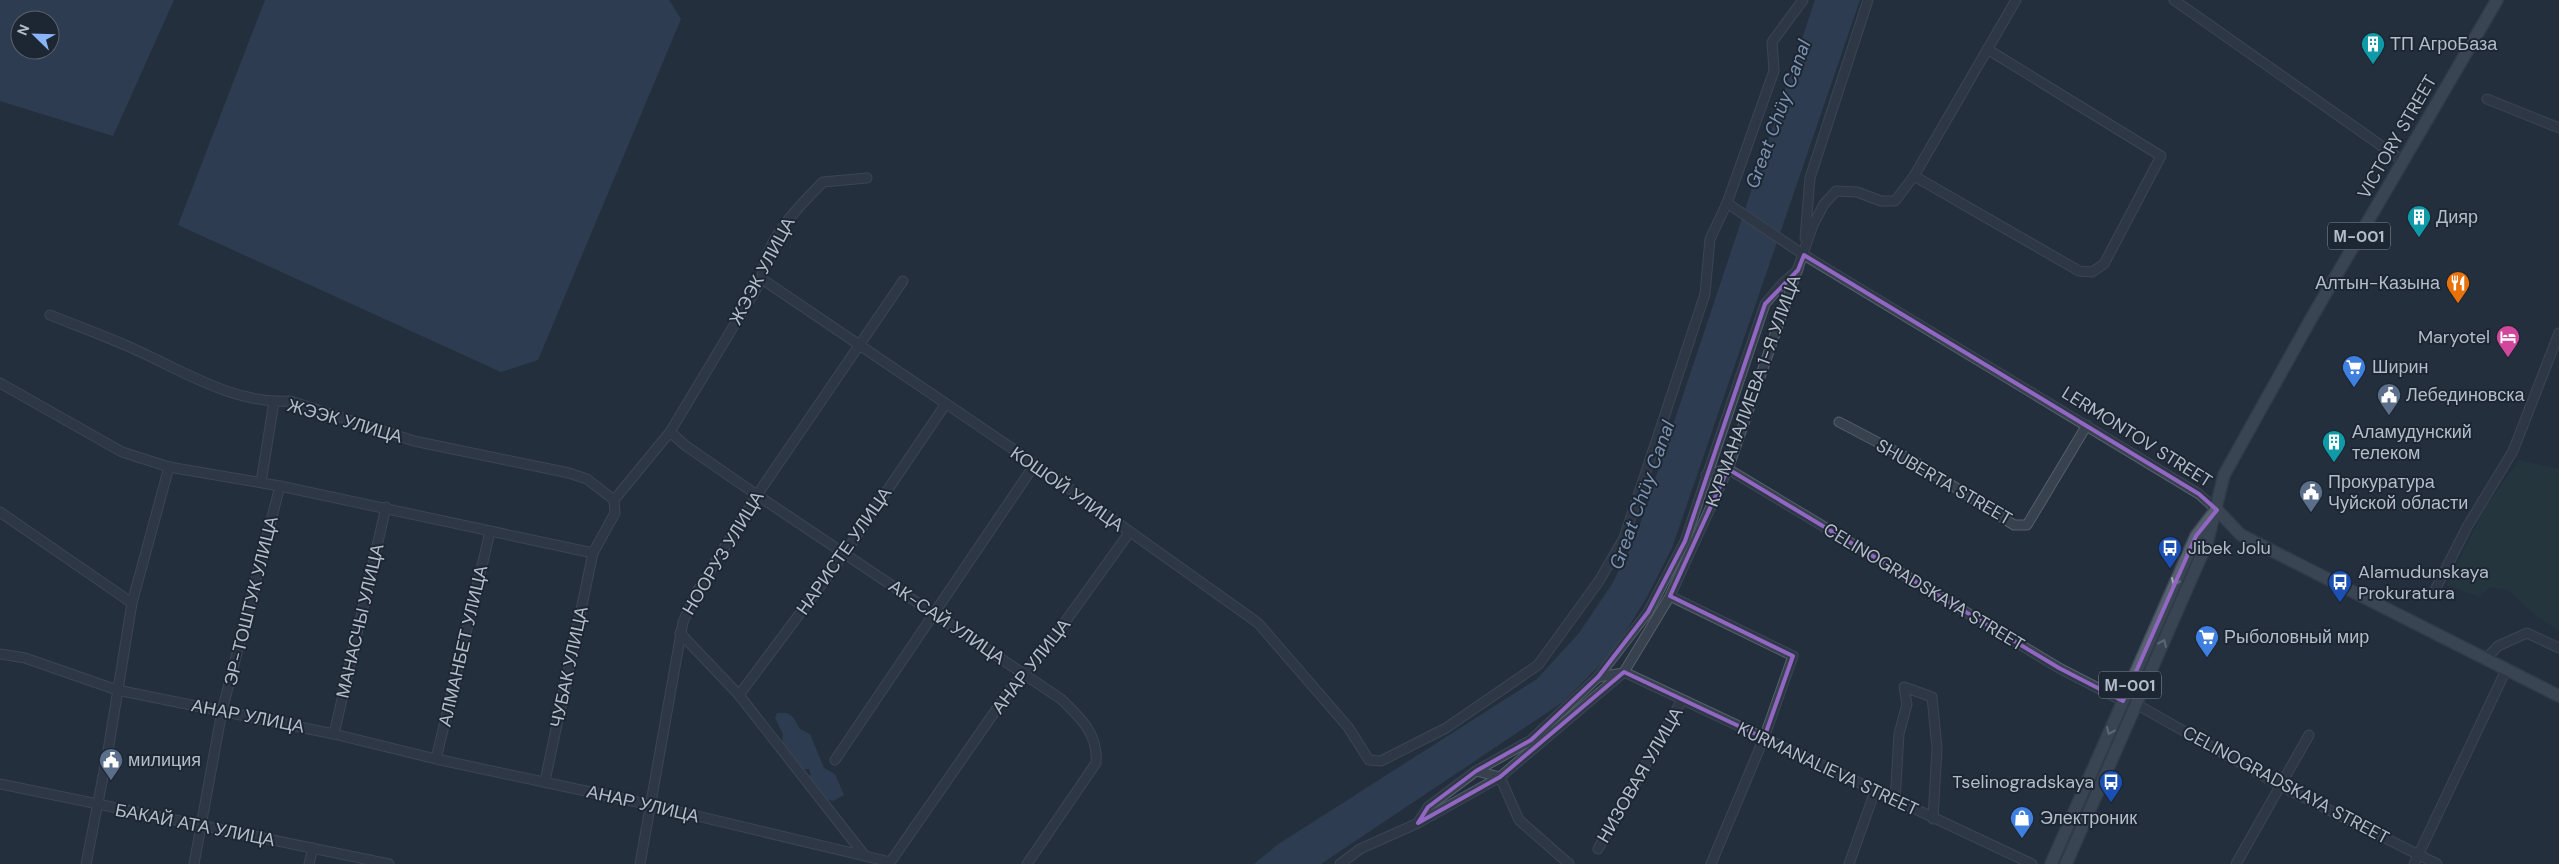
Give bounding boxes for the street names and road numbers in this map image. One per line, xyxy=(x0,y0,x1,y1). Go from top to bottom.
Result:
street label: VICTORY STREET xyxy=(2352,71,2442,203)
street label: ЖЭЭК УЛИЦА xyxy=(724,213,800,329)
road number: М-001 xyxy=(2328,222,2390,250)
street label: КУРМАНАЛИЕВА 1-Я УЛИЦА xyxy=(1700,272,1806,510)
street label: LERMONTOV STREET xyxy=(2057,381,2217,493)
street label: ЖЭЭК УЛИЦА xyxy=(285,393,405,449)
street label: SHUBERTA STREET xyxy=(1872,433,2016,531)
street label: КОШОЙ УЛИЦА xyxy=(1005,441,1129,537)
street label: НАРИСТЕ УЛИЦА xyxy=(791,482,897,620)
street label: НООРУЗ УЛИЦА xyxy=(677,487,769,619)
street label: ЭР-ТОШТУК УЛИЦА xyxy=(218,514,284,688)
street label: CELINOGRADSKAYA STREET xyxy=(1819,517,2029,657)
street label: МАНАСЧЫ УЛИЦА xyxy=(331,542,389,700)
street label: АЛМАНБЕТ УЛИЦА xyxy=(433,563,493,729)
street label: АК-САЙ УЛИЦА xyxy=(884,574,1010,670)
street label: ЧУБАК УЛИЦА xyxy=(544,604,594,730)
street label: АНАР УЛИЦА xyxy=(986,613,1076,719)
road number: М-001 xyxy=(2099,672,2161,698)
street label: АНАР УЛИЦА xyxy=(189,693,307,739)
street label: НИЗОВАЯ УЛИЦА xyxy=(1591,703,1689,847)
street label: KURMANALIEVA STREET xyxy=(1734,717,1922,821)
street label: CELINOGRADSKAYA STREET xyxy=(2179,720,2393,850)
street label: АНАР УЛИЦА xyxy=(584,779,702,829)
street label: БАКАЙ АТА УЛИЦА xyxy=(113,798,277,852)

